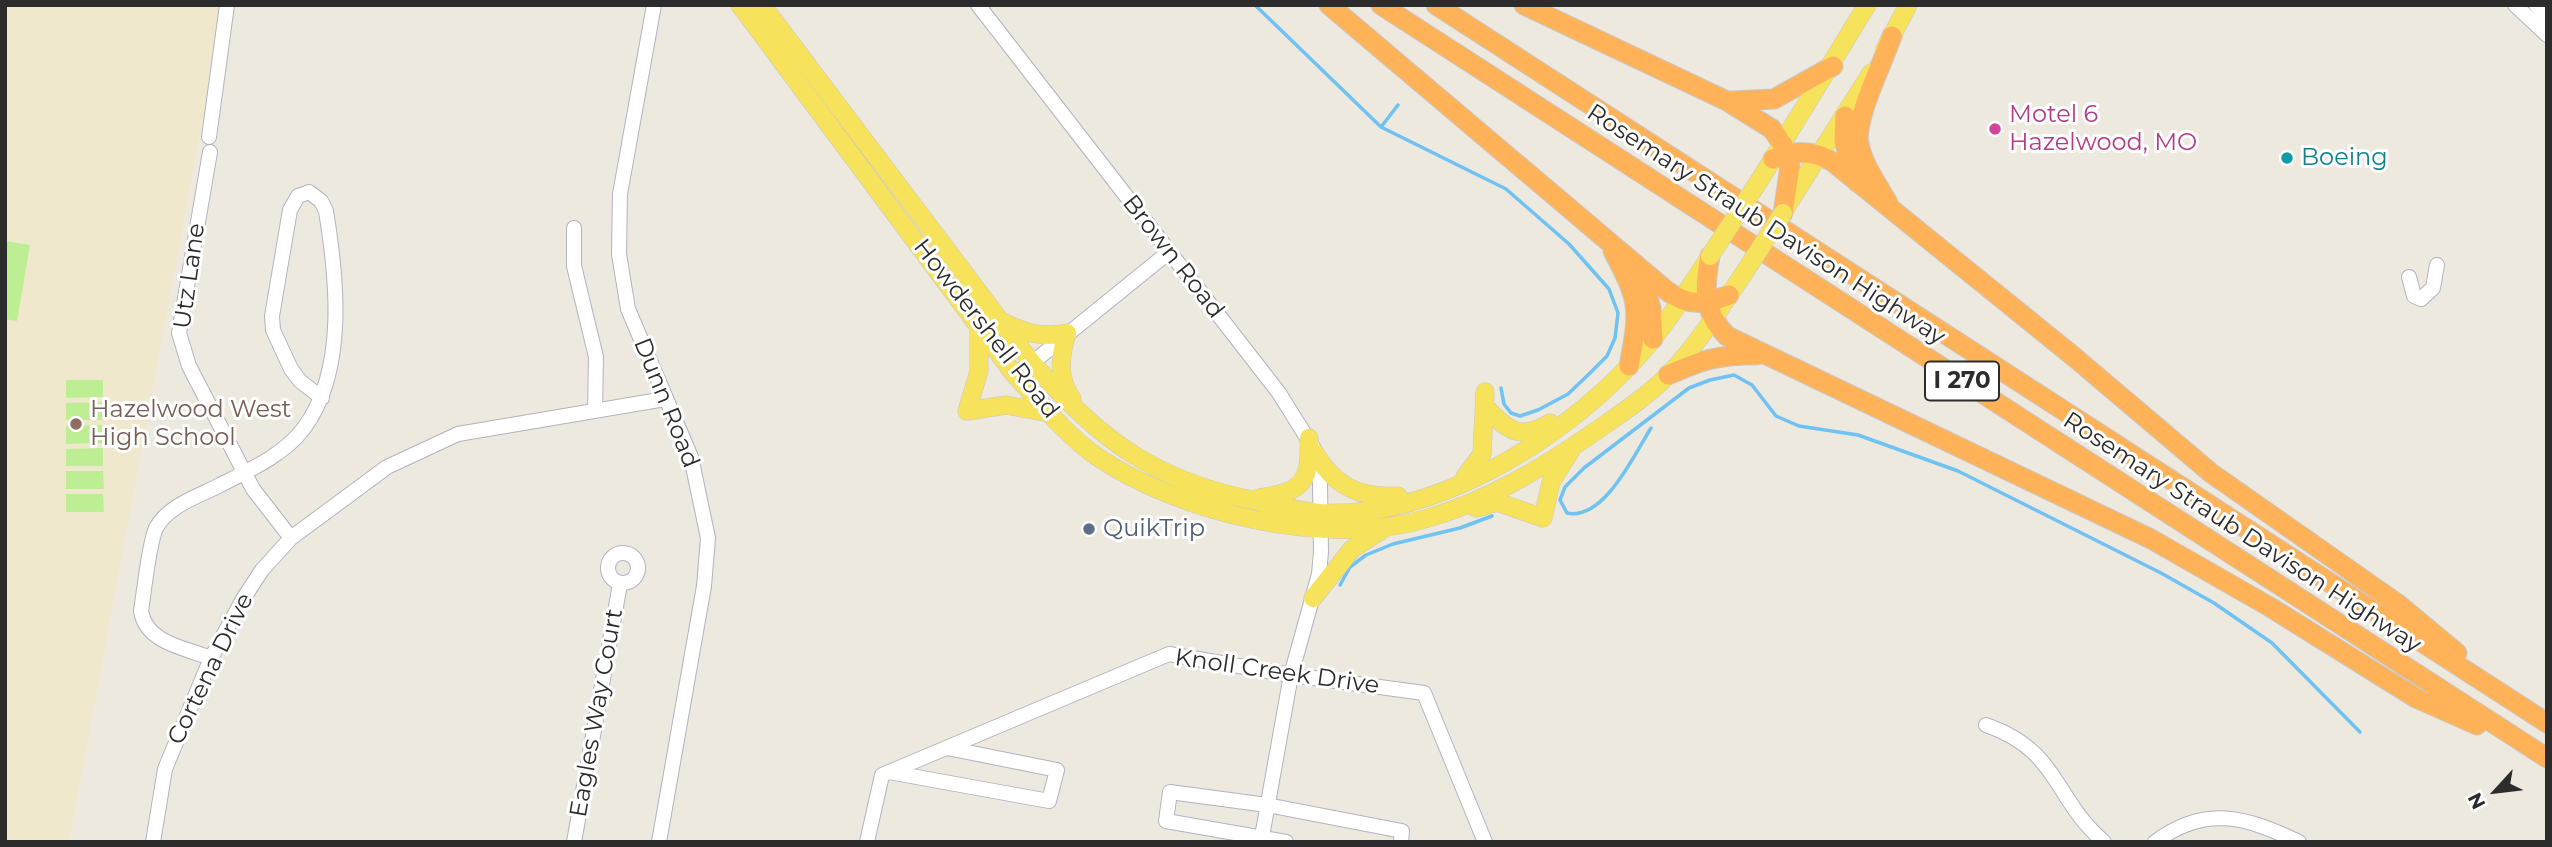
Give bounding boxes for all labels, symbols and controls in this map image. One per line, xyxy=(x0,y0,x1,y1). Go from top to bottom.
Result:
street label: Rosemary Straub Davison Highway xyxy=(1582,98,1950,352)
place label: Motel 6 Hazelwood, MO xyxy=(2009,101,2197,157)
marker: Motel 6 Hazelwood, MO xyxy=(1987,121,2003,137)
place label: Boeing xyxy=(2301,144,2388,172)
marker: Boeing xyxy=(2279,150,2295,166)
street label: Brown Road xyxy=(1116,190,1230,324)
street label: Utz Lane xyxy=(168,221,212,331)
street label: Howdershell Road xyxy=(907,234,1065,424)
street label: Dunn Road xyxy=(627,334,705,472)
road number: I 270 xyxy=(1925,362,1999,400)
place label: Hazelwood West High School xyxy=(90,396,291,452)
street label: Rosemary Straub Davison Highway xyxy=(2058,406,2426,660)
marker: Hazelwood West High School xyxy=(68,416,84,432)
place label: QuikTrip xyxy=(1103,515,1205,543)
marker: QuikTrip xyxy=(1081,521,1097,537)
street label: Cortena Drive xyxy=(162,589,260,749)
street label: Eagles Way Court xyxy=(564,607,630,819)
street label: Knoll Creek Drive xyxy=(1173,643,1381,701)
north arrow xyxy=(2461,756,2531,826)
text: N xyxy=(2463,789,2491,813)

